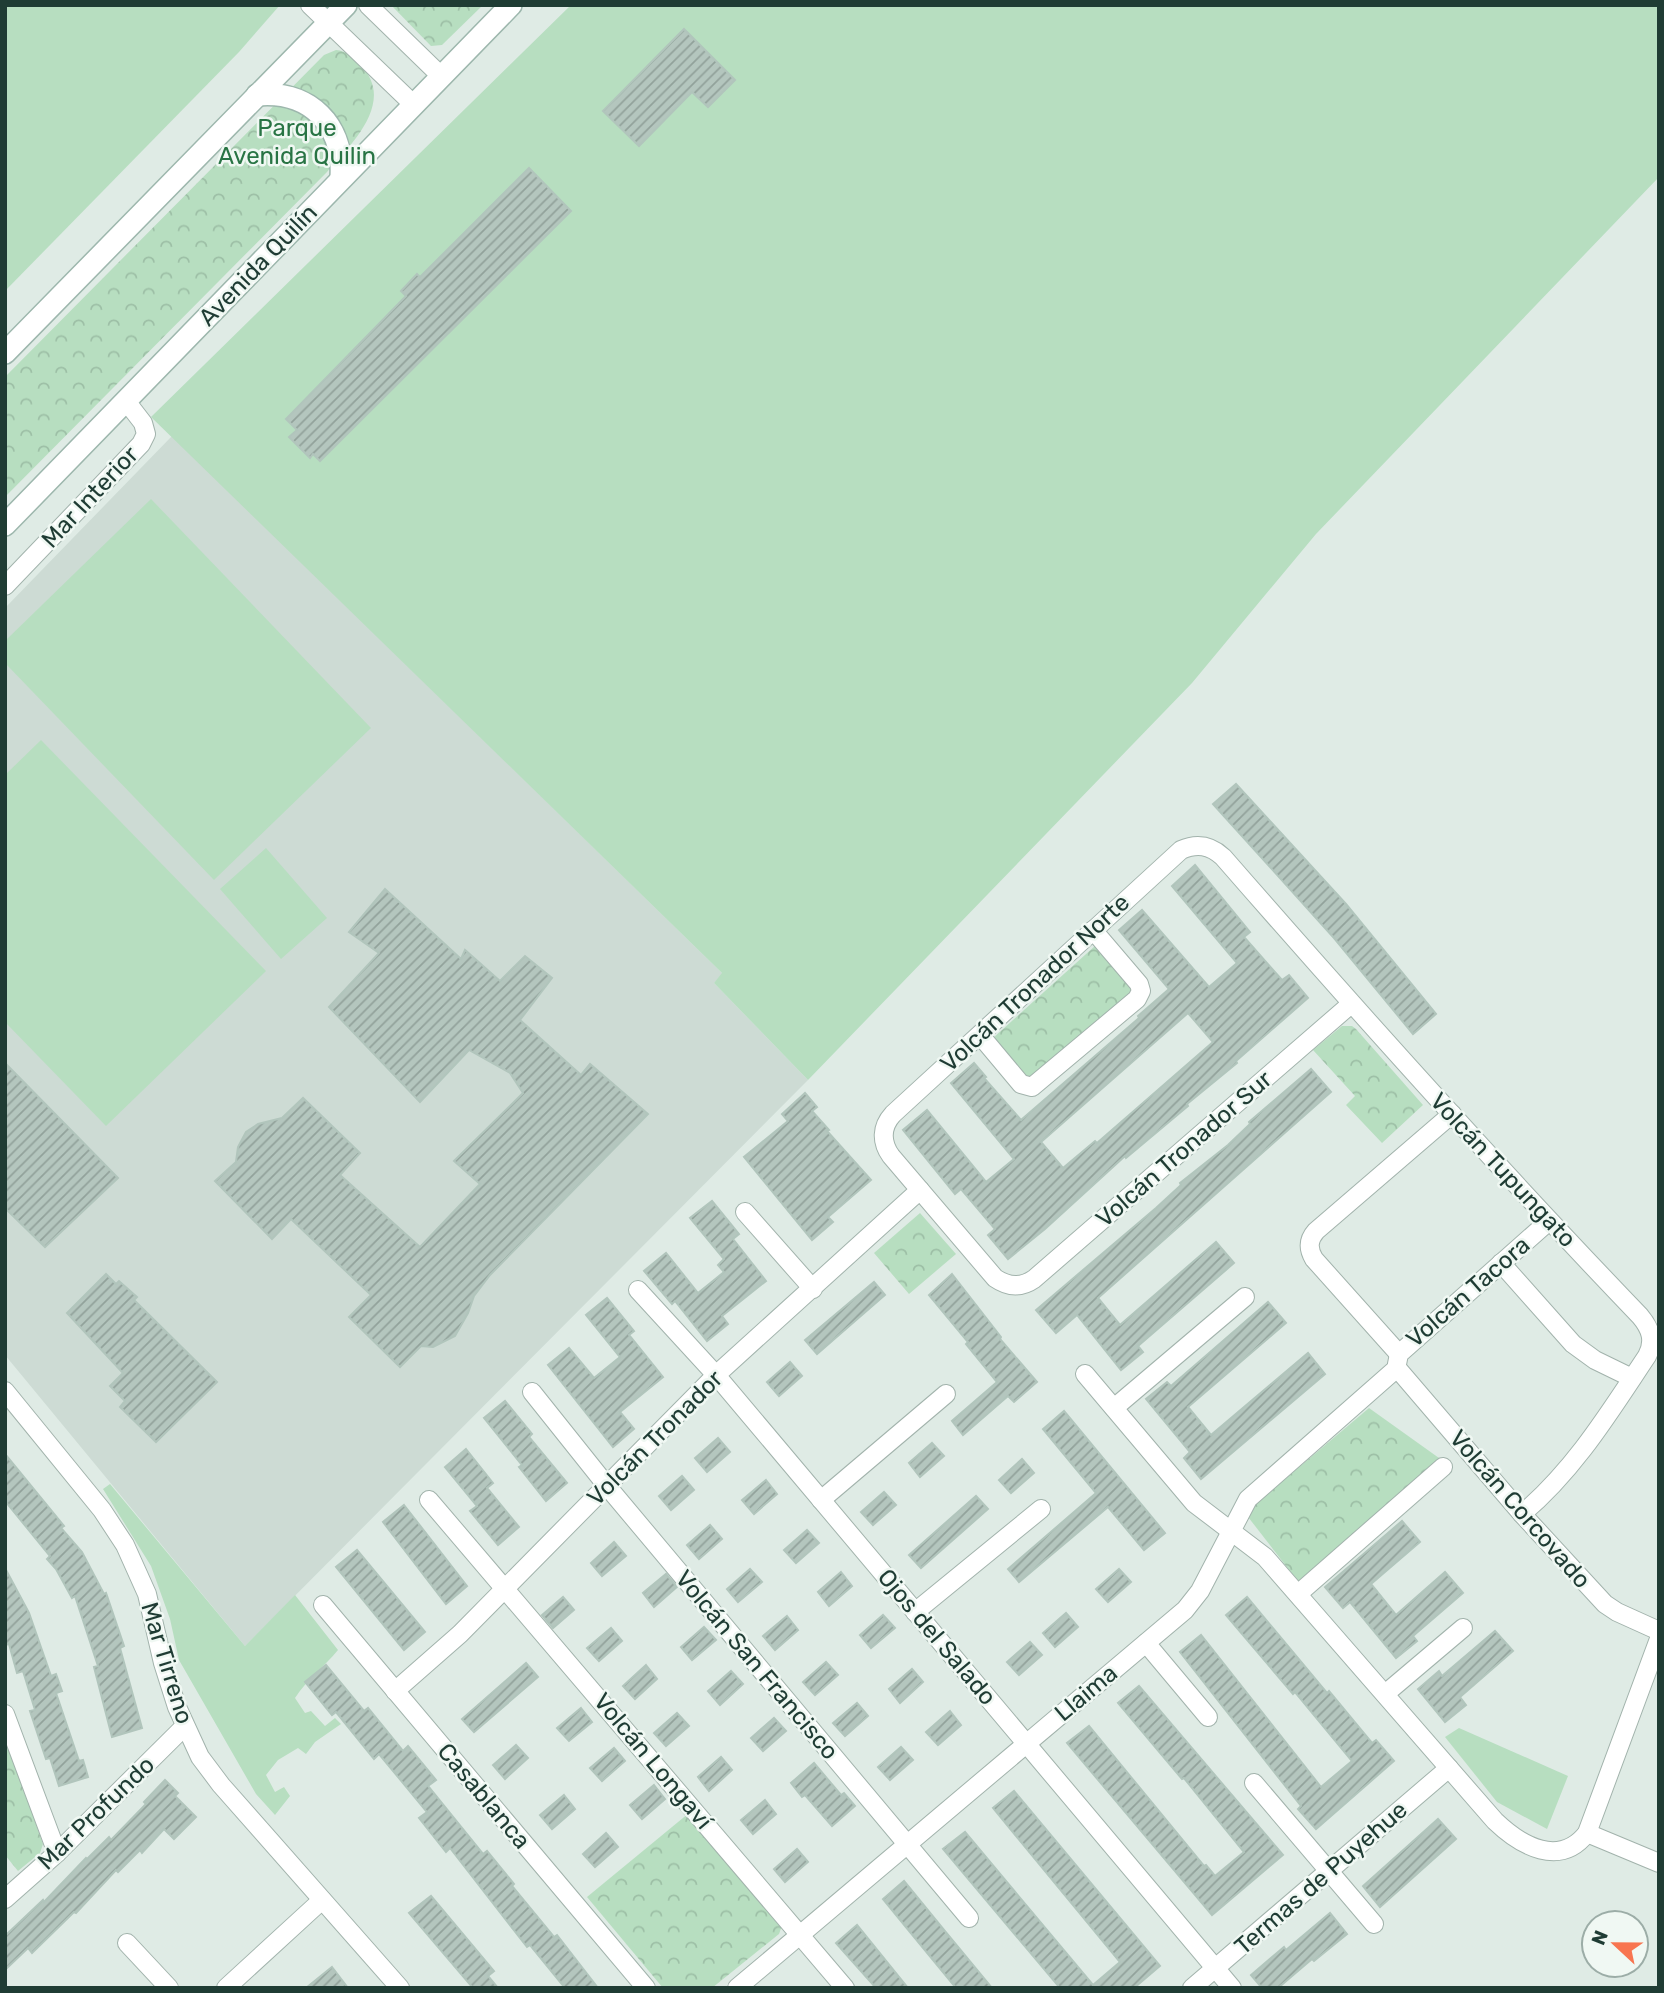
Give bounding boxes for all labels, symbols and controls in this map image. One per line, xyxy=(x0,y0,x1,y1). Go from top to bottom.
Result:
park label: Parque Avenida Quilin xyxy=(218,114,376,170)
street label: Avenida Quilín xyxy=(193,198,323,332)
street label: Mar Interior xyxy=(36,441,144,553)
street label: Volcán Tronador Norte xyxy=(935,888,1135,1078)
street label: Volcán Tronador Sur xyxy=(1090,1065,1278,1233)
street label: Volcán Tupungato xyxy=(1424,1087,1582,1253)
street label: Volcán Tacora xyxy=(1401,1231,1535,1353)
street label: Volcán Tronador xyxy=(581,1364,729,1512)
street label: Volcán Corcovado xyxy=(1444,1424,1596,1594)
street label: Ojos del Salado xyxy=(872,1563,1002,1711)
street label: Volcán San Francisco xyxy=(670,1565,844,1765)
street label: Mar Tirreno xyxy=(135,1599,199,1727)
street label: Llaima xyxy=(1049,1659,1123,1727)
street label: Volcán Longaví xyxy=(588,1687,719,1836)
street label: Casablanca xyxy=(432,1738,536,1854)
street label: Mar Profundo xyxy=(32,1750,160,1876)
street label: Termas de Puyehue xyxy=(1229,1796,1413,1960)
north arrow xyxy=(1580,1909,1650,1979)
text: N xyxy=(1586,1927,1613,1948)

